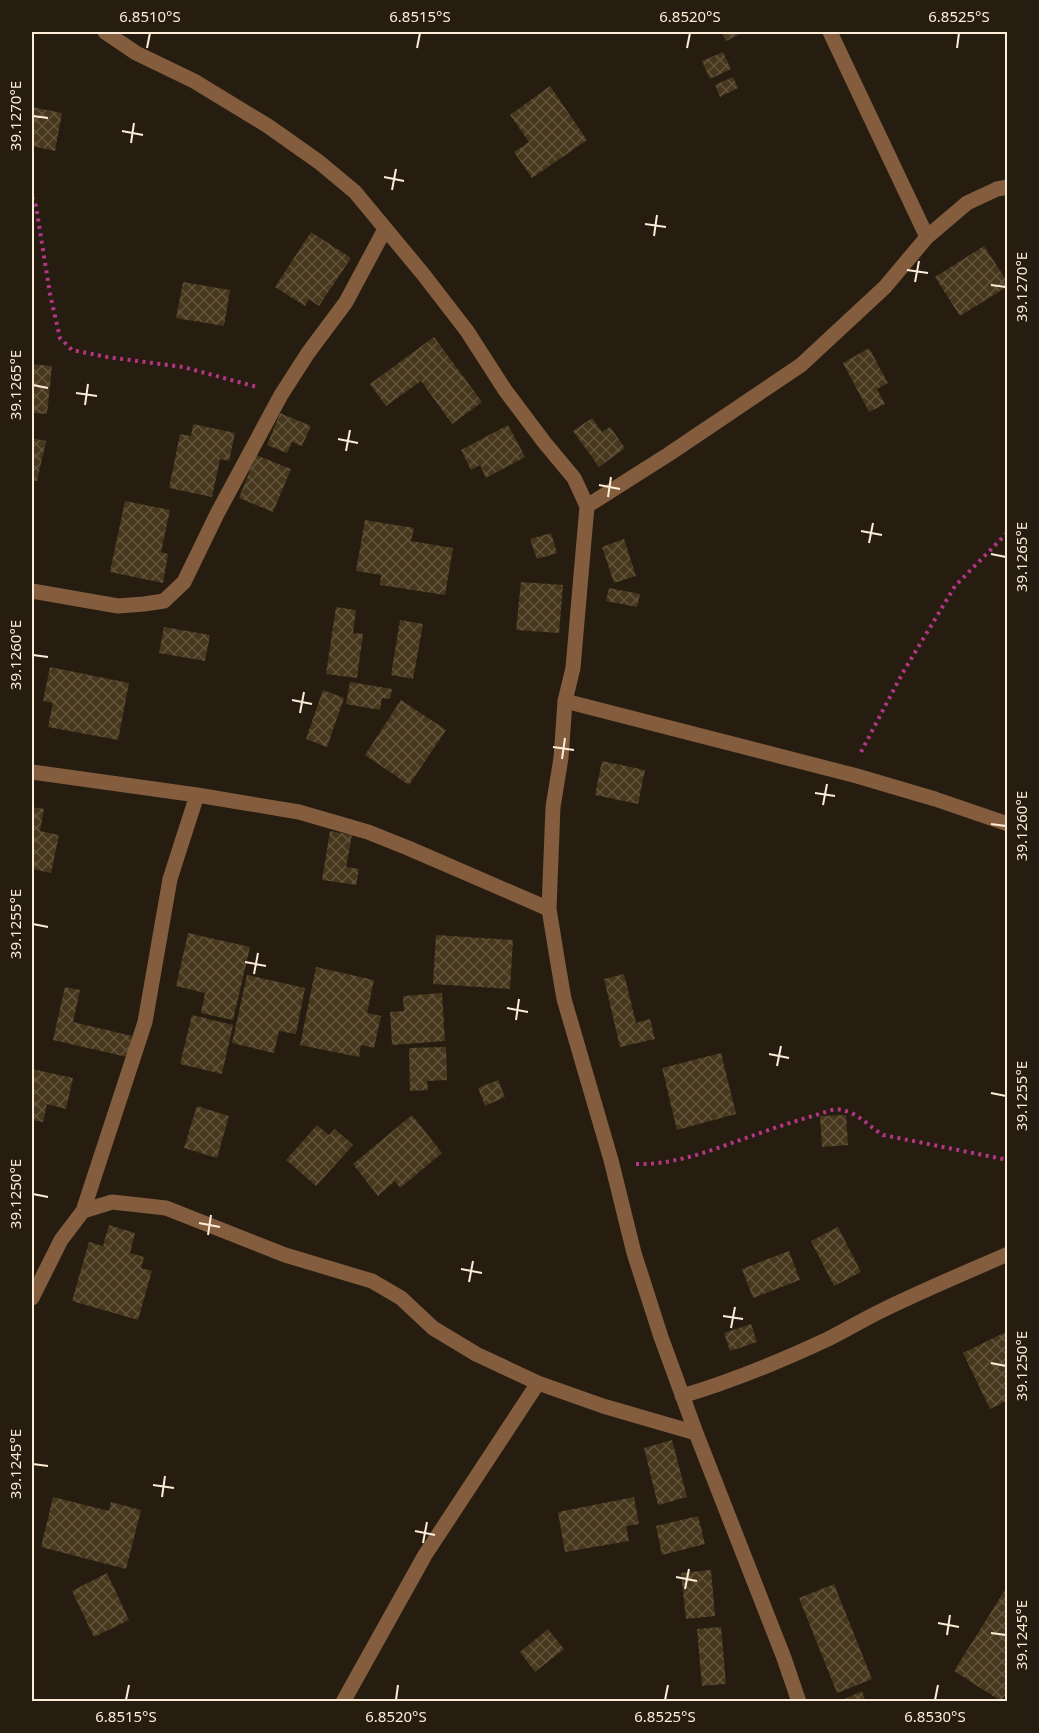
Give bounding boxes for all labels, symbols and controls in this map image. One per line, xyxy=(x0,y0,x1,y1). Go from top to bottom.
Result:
text: 6.8510°S xyxy=(119,6,181,26)
text: 6.8515°S xyxy=(389,6,451,26)
text: 6.8520°S xyxy=(659,6,721,26)
text: 6.8525°S xyxy=(928,6,990,26)
text: 39.1270°E xyxy=(5,81,25,151)
text: 39.1270°E xyxy=(1011,252,1031,322)
text: 39.1265°E xyxy=(5,350,25,420)
text: 39.1265°E xyxy=(1011,522,1031,592)
text: 39.1260°E xyxy=(5,620,25,690)
text: 39.1260°E xyxy=(1011,791,1031,861)
text: 39.1255°E xyxy=(5,889,25,959)
text: 39.1255°E xyxy=(1011,1061,1031,1131)
text: 39.1250°E xyxy=(5,1159,25,1229)
text: 39.1250°E xyxy=(1011,1331,1031,1401)
text: 39.1245°E xyxy=(5,1429,25,1499)
text: 39.1245°E xyxy=(1011,1600,1031,1670)
text: 6.8515°S xyxy=(95,1706,157,1726)
text: 6.8520°S xyxy=(365,1706,427,1726)
text: 6.8525°S xyxy=(634,1706,696,1726)
text: 6.8530°S xyxy=(904,1706,966,1726)

